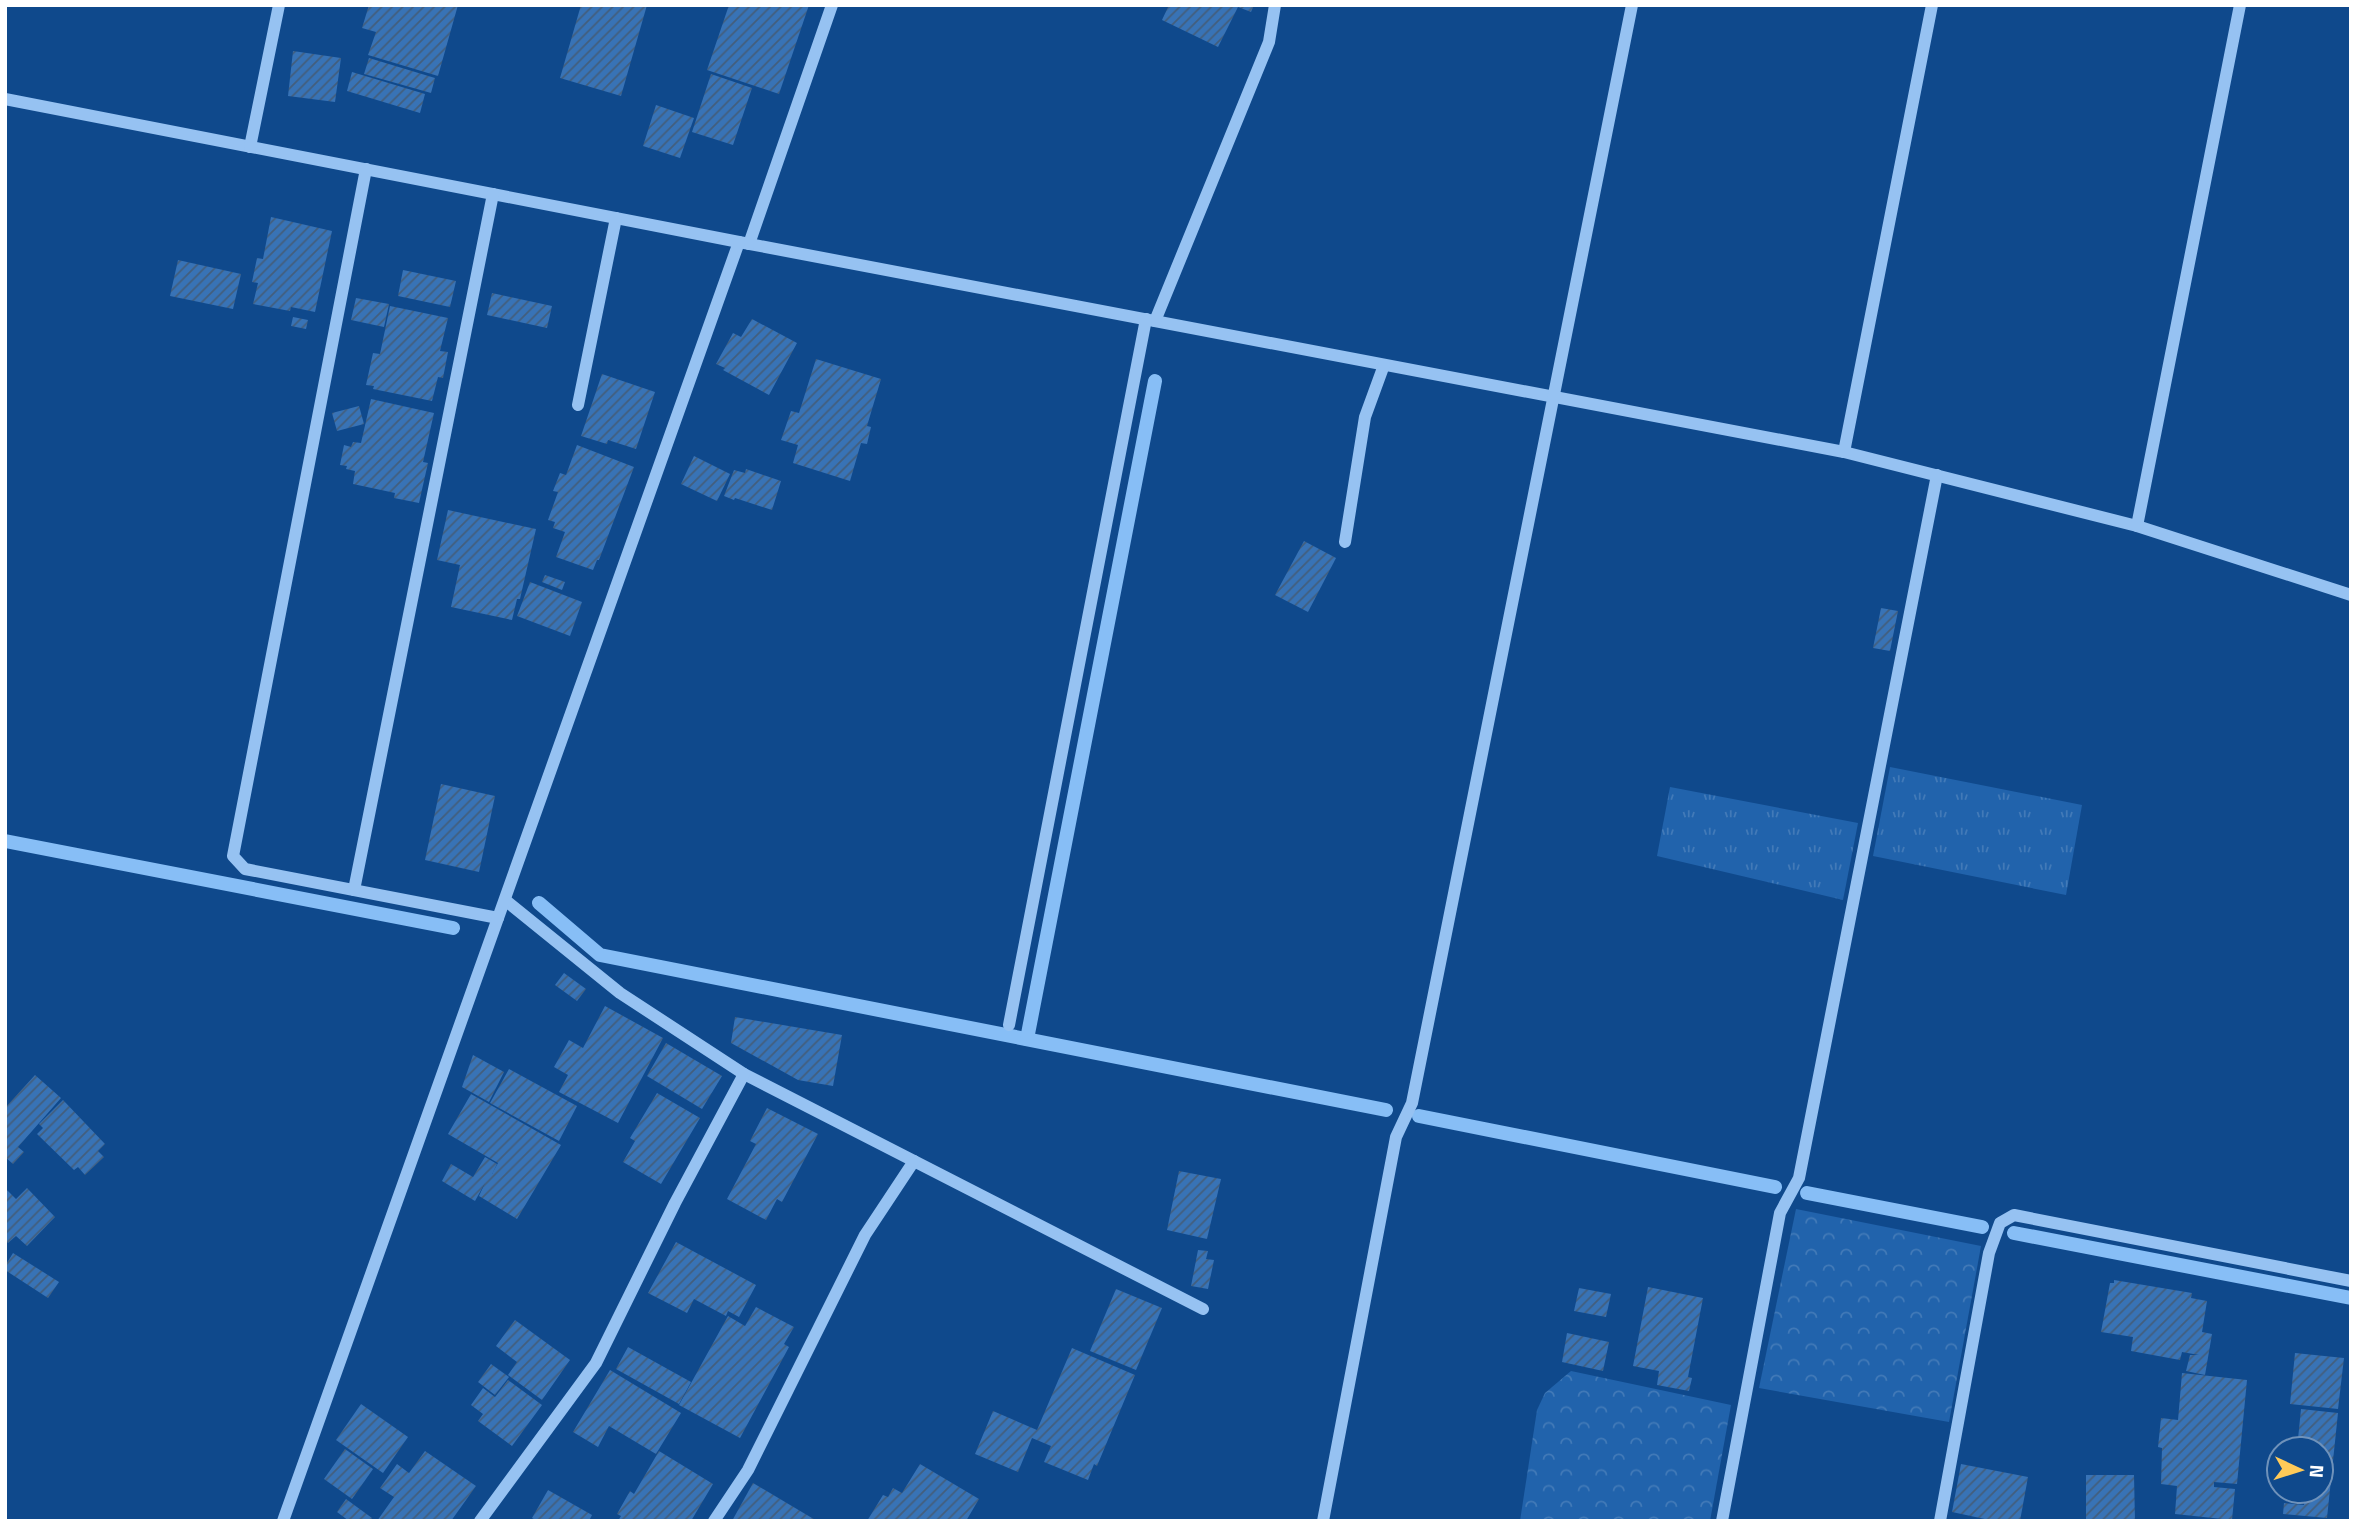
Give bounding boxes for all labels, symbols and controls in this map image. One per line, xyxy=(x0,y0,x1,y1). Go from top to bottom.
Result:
north arrow xyxy=(2265,1435,2335,1505)
text: N xyxy=(2303,1464,2332,1479)

